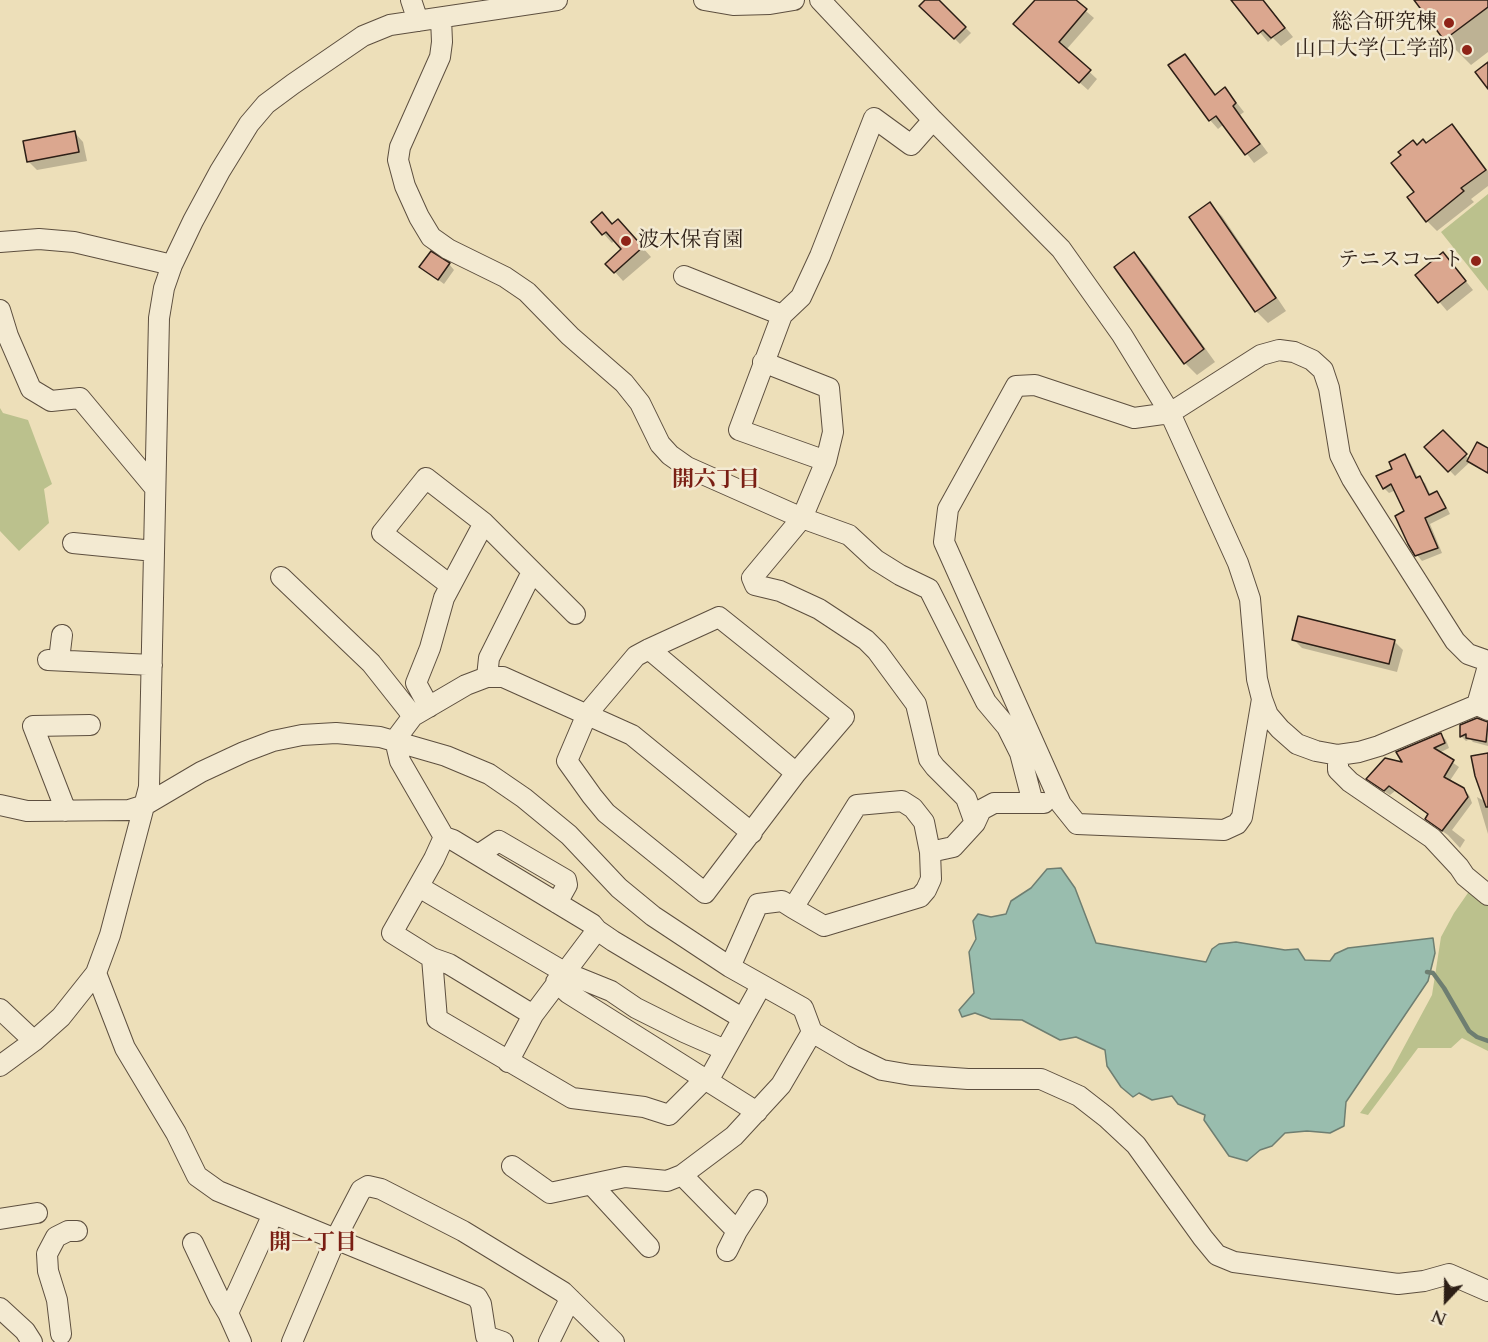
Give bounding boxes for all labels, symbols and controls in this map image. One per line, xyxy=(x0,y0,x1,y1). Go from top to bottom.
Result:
place label: 総合研究棟 xyxy=(1332,10,1437,36)
marker: 総合研究棟 xyxy=(1442,16,1456,30)
place label: 山口大学(工学部) xyxy=(1295,37,1455,63)
marker: 山口大学(工学部) xyxy=(1460,43,1474,57)
place label: 波木保育園 xyxy=(638,228,743,254)
marker: 波木保育園 xyxy=(619,234,633,248)
place label: テニスコート xyxy=(1338,248,1464,274)
marker: テニスコート xyxy=(1469,254,1483,268)
district label: 開六丁目 xyxy=(672,468,760,494)
district label: 開一丁目 xyxy=(269,1231,357,1257)
north arrow xyxy=(1416,1270,1476,1330)
text: N xyxy=(1429,1304,1450,1329)

